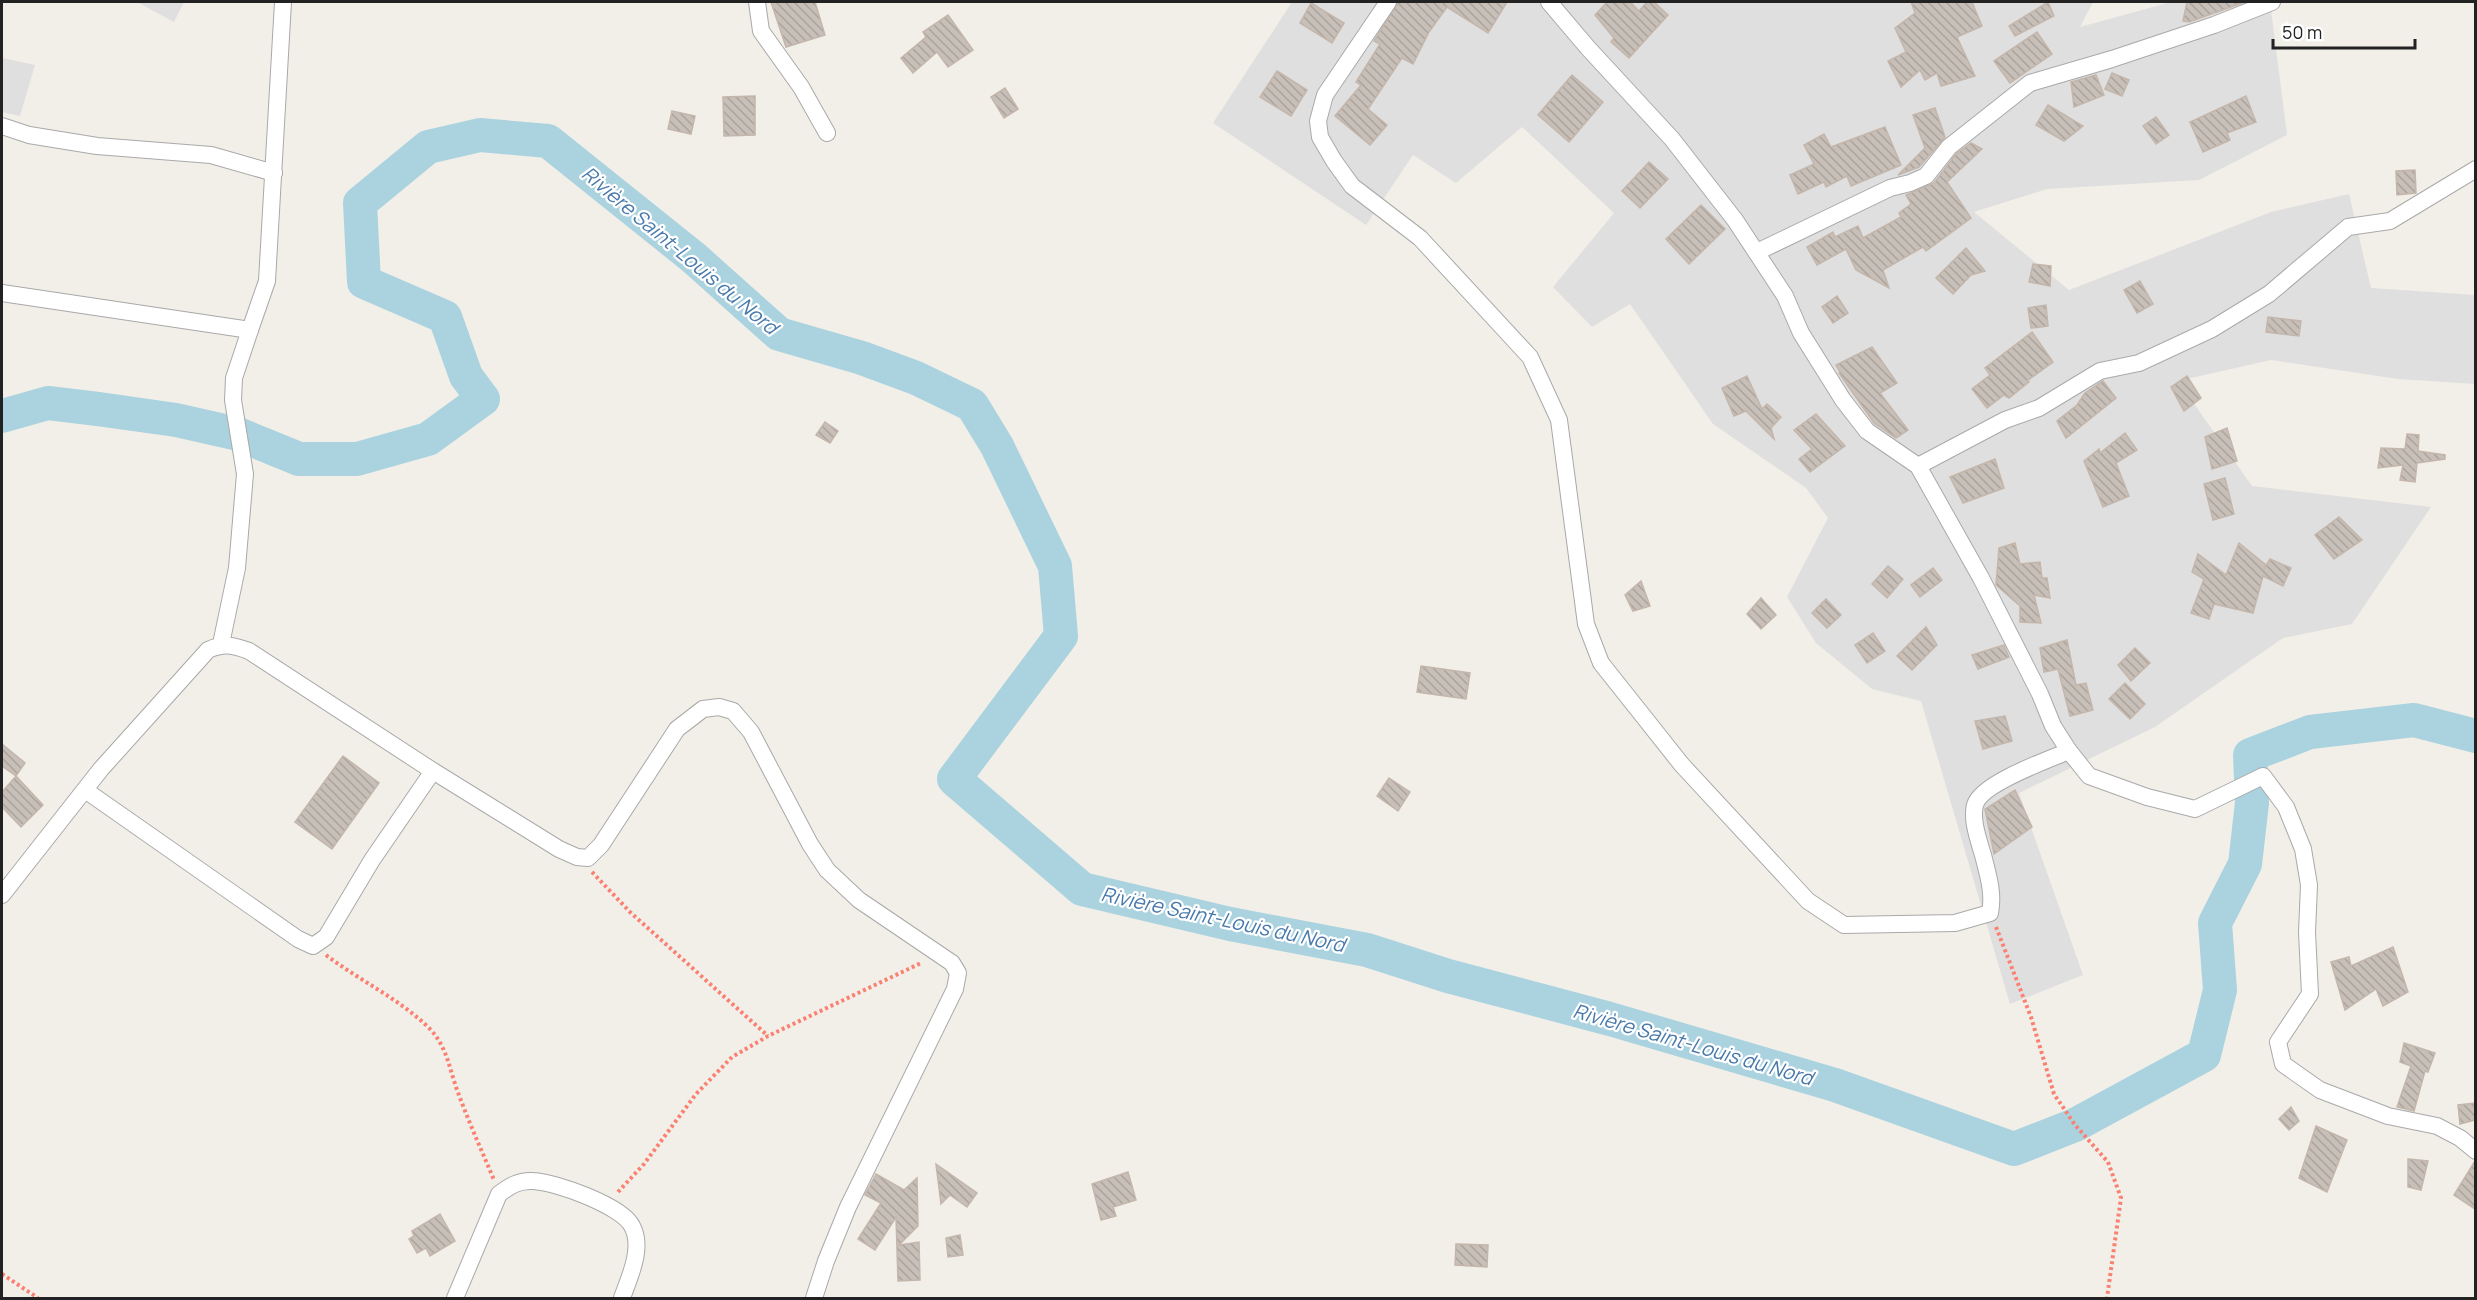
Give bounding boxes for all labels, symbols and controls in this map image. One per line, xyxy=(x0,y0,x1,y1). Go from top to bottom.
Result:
scale bar xyxy=(2273,12,2416,50)
text: 50 m xyxy=(2282,20,2322,44)
water label: Rivière Saint-Louis du Nord xyxy=(576,160,786,342)
water label: Rivière Saint-Louis du Nord xyxy=(1099,880,1350,959)
water label: Rivière Saint-Louis du Nord xyxy=(1570,997,1819,1092)

